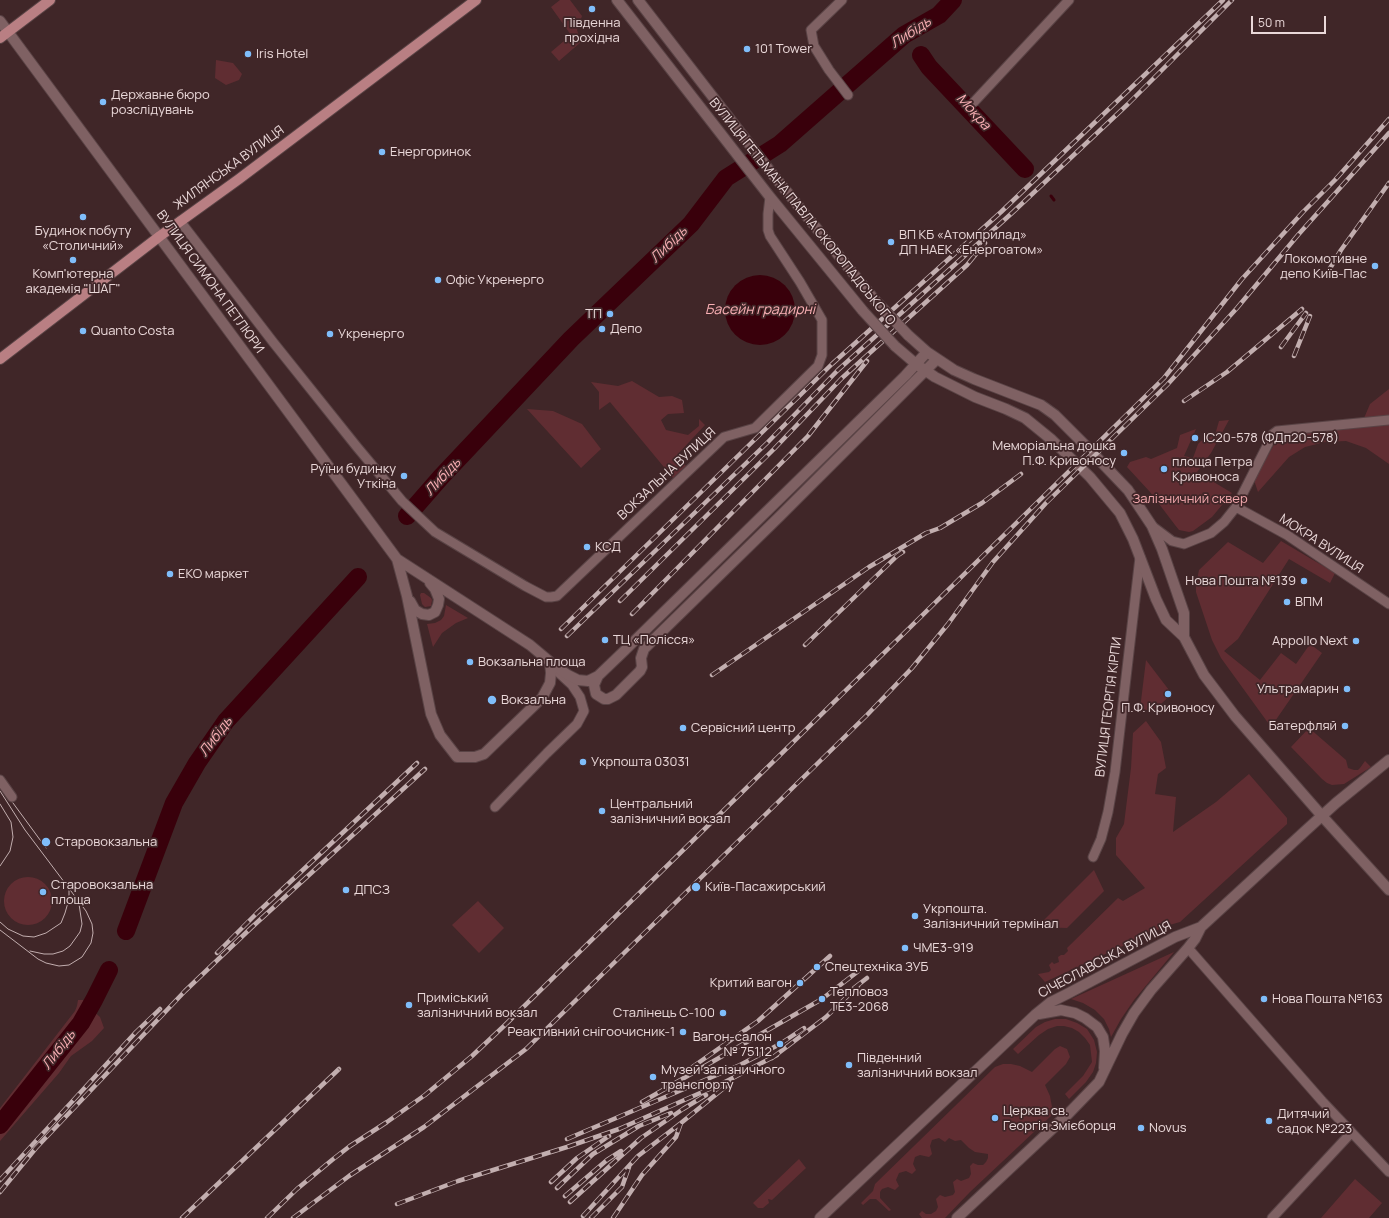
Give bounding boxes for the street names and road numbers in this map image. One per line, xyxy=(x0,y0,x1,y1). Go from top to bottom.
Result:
street label: ВУЛИЦЯ ГЕТЬМАНА ПАВЛА СКОРОПАДСЬКОГО xyxy=(705,95,899,329)
street label: ЖИЛЯНСЬКА ВУЛИЦЯ xyxy=(171,123,287,213)
street label: ВУЛИЦЯ СИМОНА ПЕТЛЮРИ xyxy=(153,208,267,356)
street label: ВОКЗАЛЬНА ВУЛИЦЯ xyxy=(615,425,719,523)
street label: МОКРА ВУЛИЦЯ xyxy=(1276,511,1366,577)
street label: ВУЛИЦЯ ГЕОРГІЯ КІРПИ xyxy=(1093,636,1125,778)
street label: СІЧЕСЛАВСЬКА ВУЛИЦЯ xyxy=(1036,918,1174,1002)

